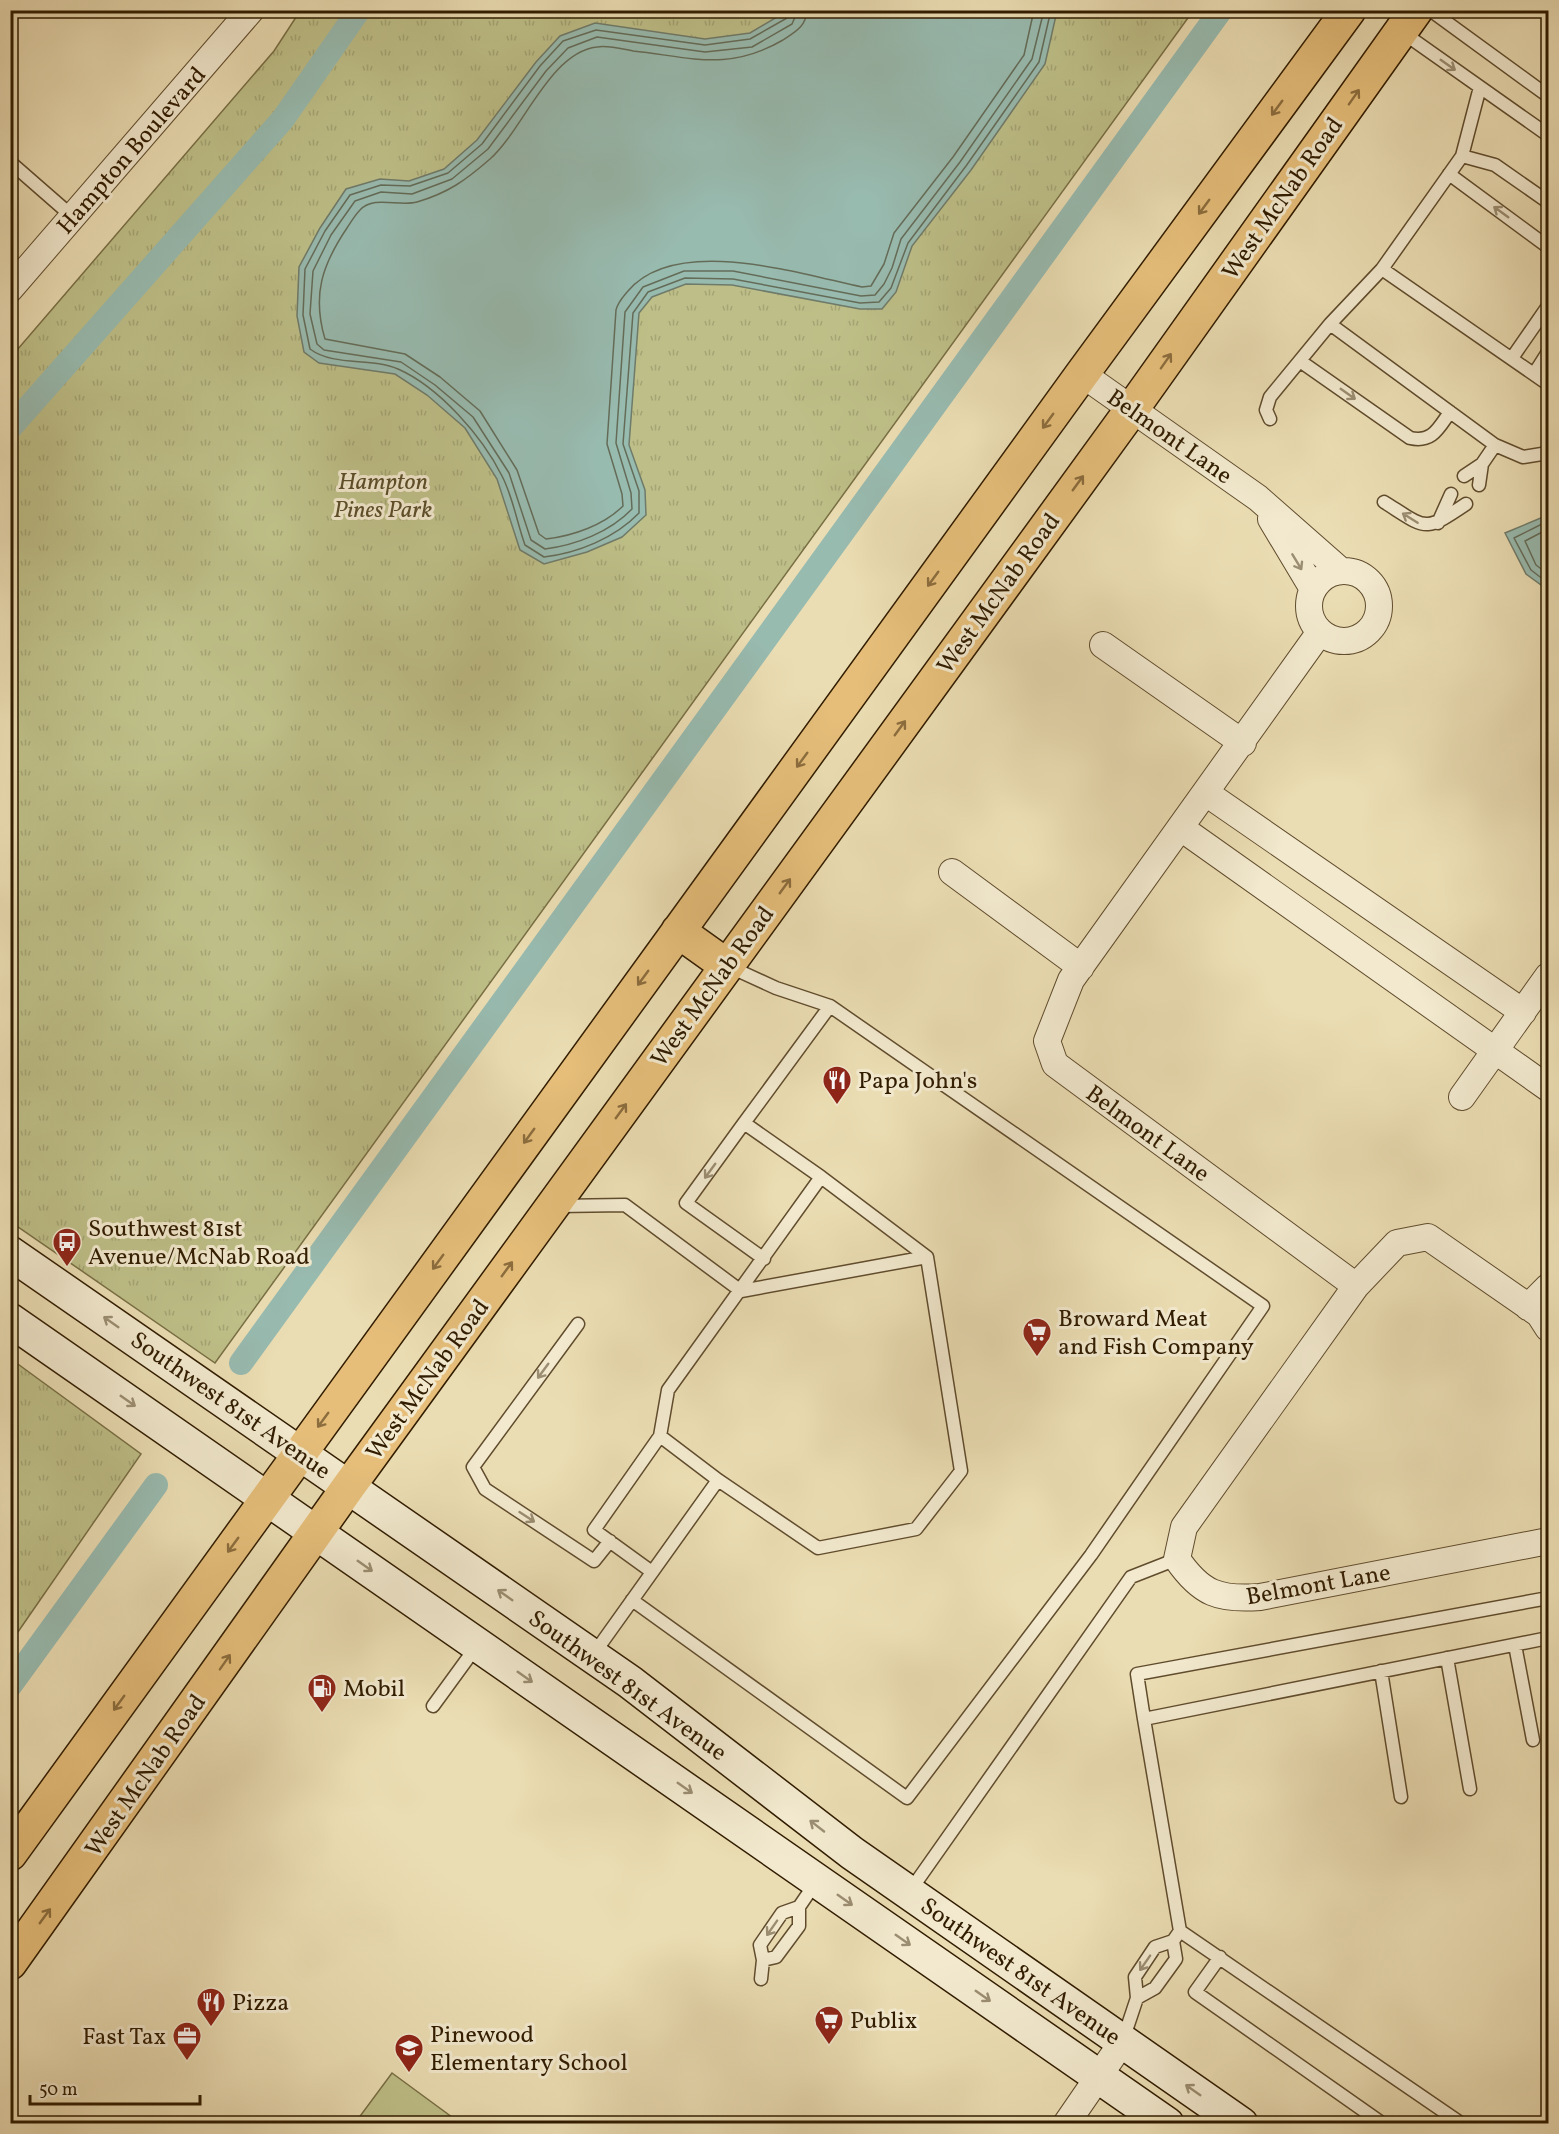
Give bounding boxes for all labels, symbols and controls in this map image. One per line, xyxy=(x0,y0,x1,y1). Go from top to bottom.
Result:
one-way arrow xyxy=(1440,59,1456,71)
street label: Hampton Boulevard xyxy=(50,60,215,243)
one-way arrow xyxy=(1348,90,1360,106)
one-way arrow xyxy=(1271,100,1283,116)
street label: West McNab Road xyxy=(1215,111,1352,287)
one-way arrow xyxy=(1198,199,1210,215)
one-way arrow xyxy=(1494,206,1510,219)
one-way arrow xyxy=(1160,353,1172,369)
street label: Belmont Lane xyxy=(1099,382,1238,493)
one-way arrow xyxy=(1339,388,1355,401)
one-way arrow xyxy=(1042,412,1054,428)
park label: Hampton Pines Park xyxy=(334,466,432,528)
one-way arrow xyxy=(1072,475,1084,491)
street label: West McNab Road xyxy=(930,507,1070,682)
one-way arrow xyxy=(1401,512,1418,525)
one-way arrow xyxy=(1291,553,1303,570)
one-way arrow xyxy=(927,570,939,586)
one-way arrow xyxy=(894,720,906,736)
one-way arrow xyxy=(796,751,808,767)
one-way arrow xyxy=(779,878,792,894)
street label: West McNab Road xyxy=(644,900,784,1075)
one-way arrow xyxy=(637,970,649,986)
restaurant icon: Papa John's xyxy=(821,1064,853,1106)
place label: Papa John's xyxy=(858,1065,977,1099)
street label: Belmont Lane xyxy=(1078,1078,1216,1191)
one-way arrow xyxy=(615,1104,628,1120)
one-way arrow xyxy=(523,1128,535,1144)
one-way arrow xyxy=(704,1162,716,1178)
place label: Southwest 81st Avenue/McNab Road xyxy=(88,1213,310,1275)
bus stop icon: Southwest 81st Avenue/McNab Road xyxy=(51,1226,83,1268)
one-way arrow xyxy=(432,1253,444,1269)
one-way arrow xyxy=(501,1262,513,1278)
street label: West McNab Road xyxy=(359,1293,499,1468)
place label: Broward Meat and Fish Company xyxy=(1058,1303,1254,1365)
one-way arrow xyxy=(103,1316,119,1328)
supermarket icon: Broward Meat and Fish Company xyxy=(1021,1316,1053,1358)
street label: Southwest 81st Avenue xyxy=(123,1324,337,1489)
one-way arrow xyxy=(537,1362,549,1378)
one-way arrow xyxy=(119,1395,135,1407)
one-way arrow xyxy=(317,1411,330,1427)
one-way arrow xyxy=(519,1510,536,1523)
one-way arrow xyxy=(227,1537,239,1553)
street label: Belmont Lane xyxy=(1243,1557,1393,1615)
one-way arrow xyxy=(356,1560,372,1572)
one-way arrow xyxy=(498,1589,514,1601)
street label: Southwest 81st Avenue xyxy=(521,1603,733,1770)
one-way arrow xyxy=(219,1655,231,1671)
one-way arrow xyxy=(516,1671,532,1683)
fuel station icon: Mobil xyxy=(306,1672,338,1714)
place label: Mobil xyxy=(343,1673,405,1707)
street label: West McNab Road xyxy=(78,1688,215,1864)
one-way arrow xyxy=(113,1695,125,1711)
one-way arrow xyxy=(676,1782,693,1794)
one-way arrow xyxy=(810,1820,826,1833)
street label: Southwest 81st Avenue xyxy=(913,1890,1127,2055)
one-way arrow xyxy=(836,1894,852,1906)
one-way arrow xyxy=(38,1908,51,1924)
one-way arrow xyxy=(765,1920,778,1936)
one-way arrow xyxy=(894,1934,911,1946)
one-way arrow xyxy=(1139,1954,1151,1971)
restaurant icon: Pizza xyxy=(195,1986,227,2028)
place label: Pizza xyxy=(232,1987,289,2021)
one-way arrow xyxy=(974,1990,991,2002)
supermarket icon: Publix xyxy=(813,2004,845,2046)
place label: Publix xyxy=(850,2005,917,2039)
place label: Pinewood Elementary School xyxy=(430,2019,628,2081)
office icon: Fast Tax xyxy=(171,2020,203,2062)
place label: Fast Tax xyxy=(82,2021,166,2055)
school or university icon: Pinewood Elementary School xyxy=(393,2032,425,2074)
scale bar xyxy=(30,2068,200,2106)
text: 50 m xyxy=(39,2078,78,2103)
one-way arrow xyxy=(1186,2084,1202,2096)

